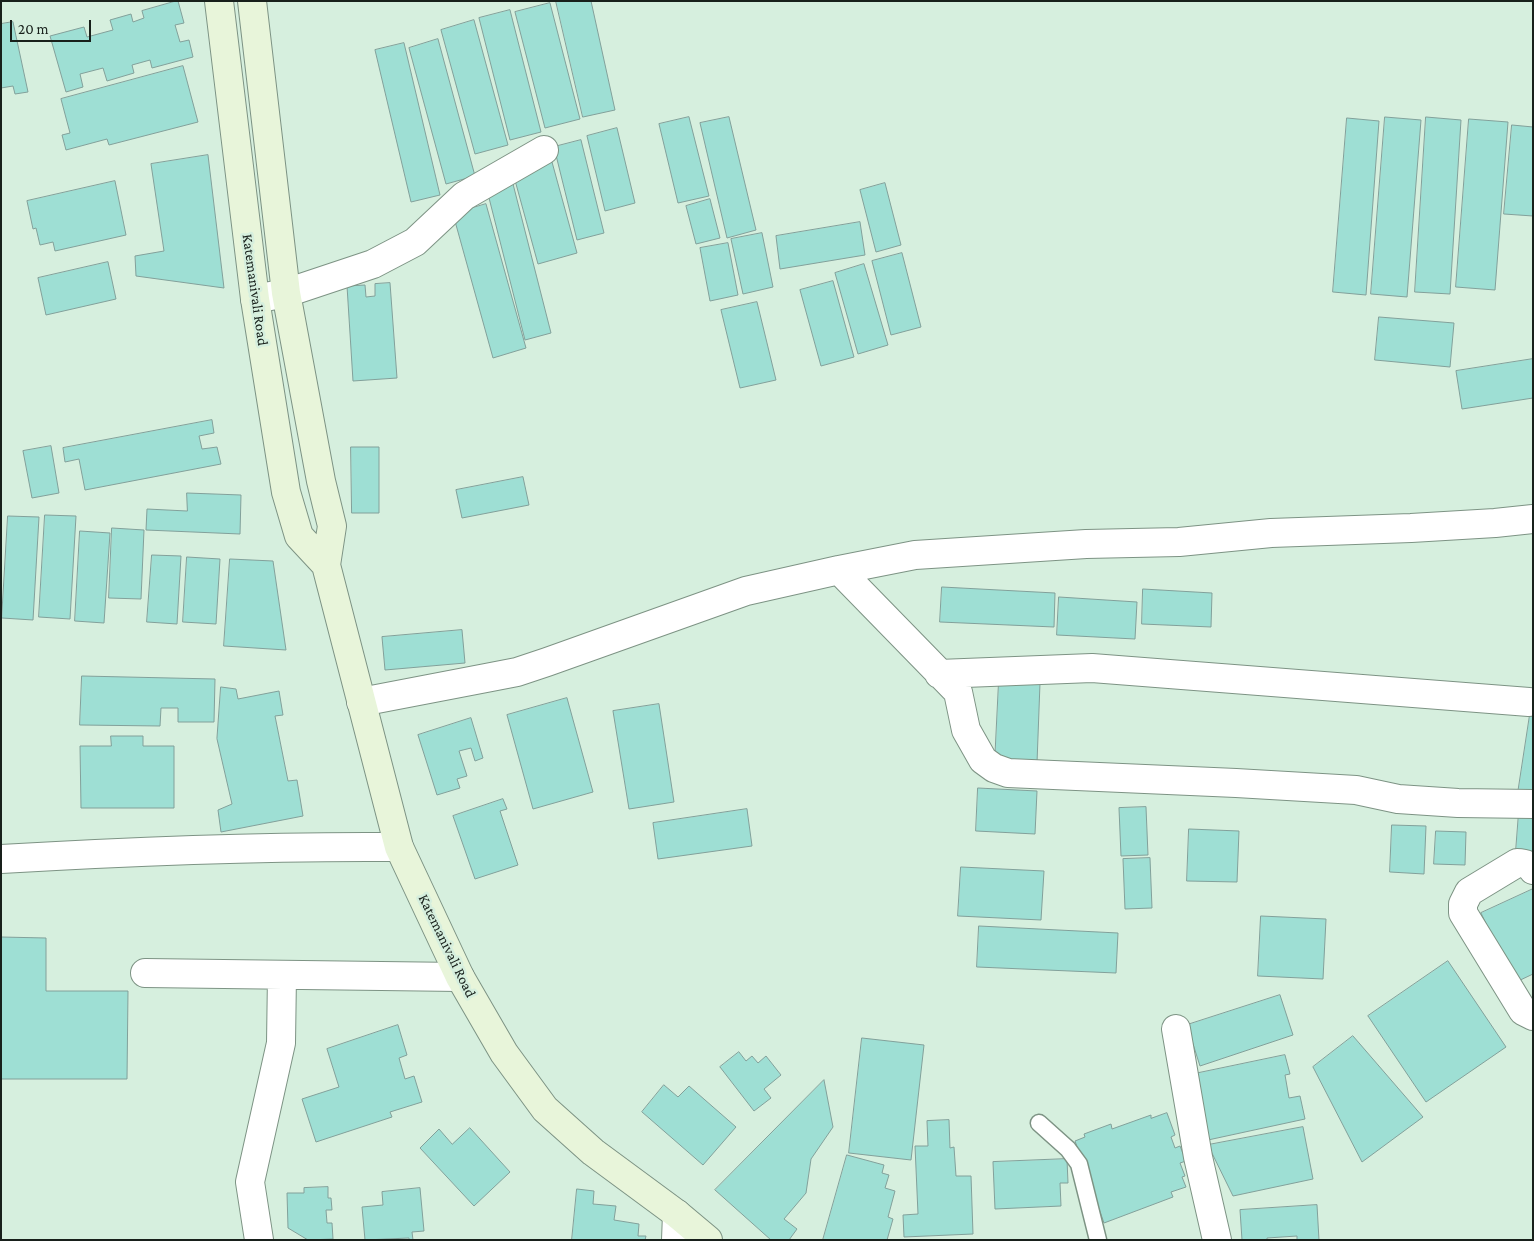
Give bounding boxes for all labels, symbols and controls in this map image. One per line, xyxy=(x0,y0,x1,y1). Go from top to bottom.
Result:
scale bar xyxy=(12,10,94,42)
text: 20 m xyxy=(18,21,49,37)
street label: Katemanivali Road xyxy=(238,233,272,347)
street label: Katemanivali Road xyxy=(414,891,480,1001)

